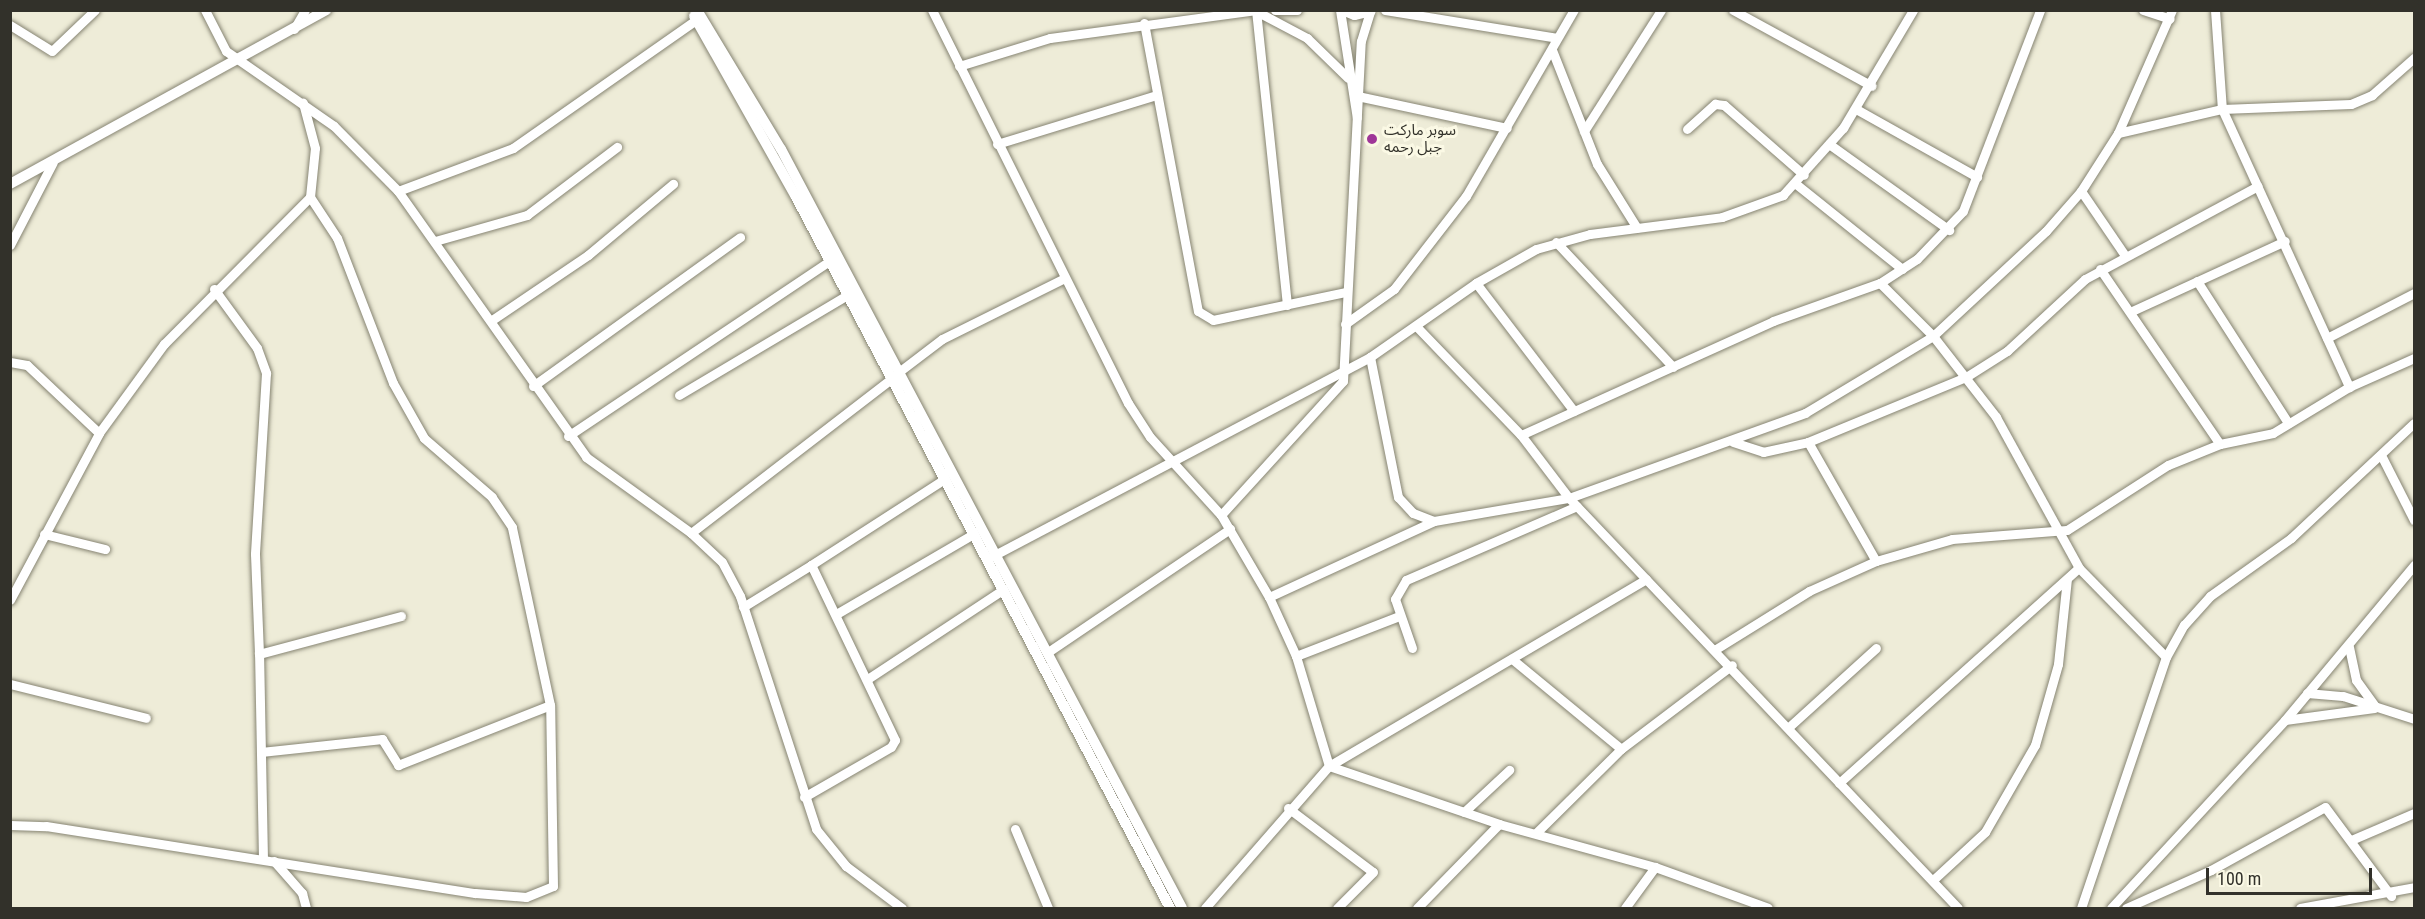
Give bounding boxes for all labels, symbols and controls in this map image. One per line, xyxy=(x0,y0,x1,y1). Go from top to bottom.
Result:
place label: سوبر ماركت جبل رحمه xyxy=(1384,121,1456,156)
marker: سوبر ماركت جبل رحمه xyxy=(1365,132,1379,146)
scale bar xyxy=(2209,856,2376,894)
text: 100 m xyxy=(2217,868,2261,889)

